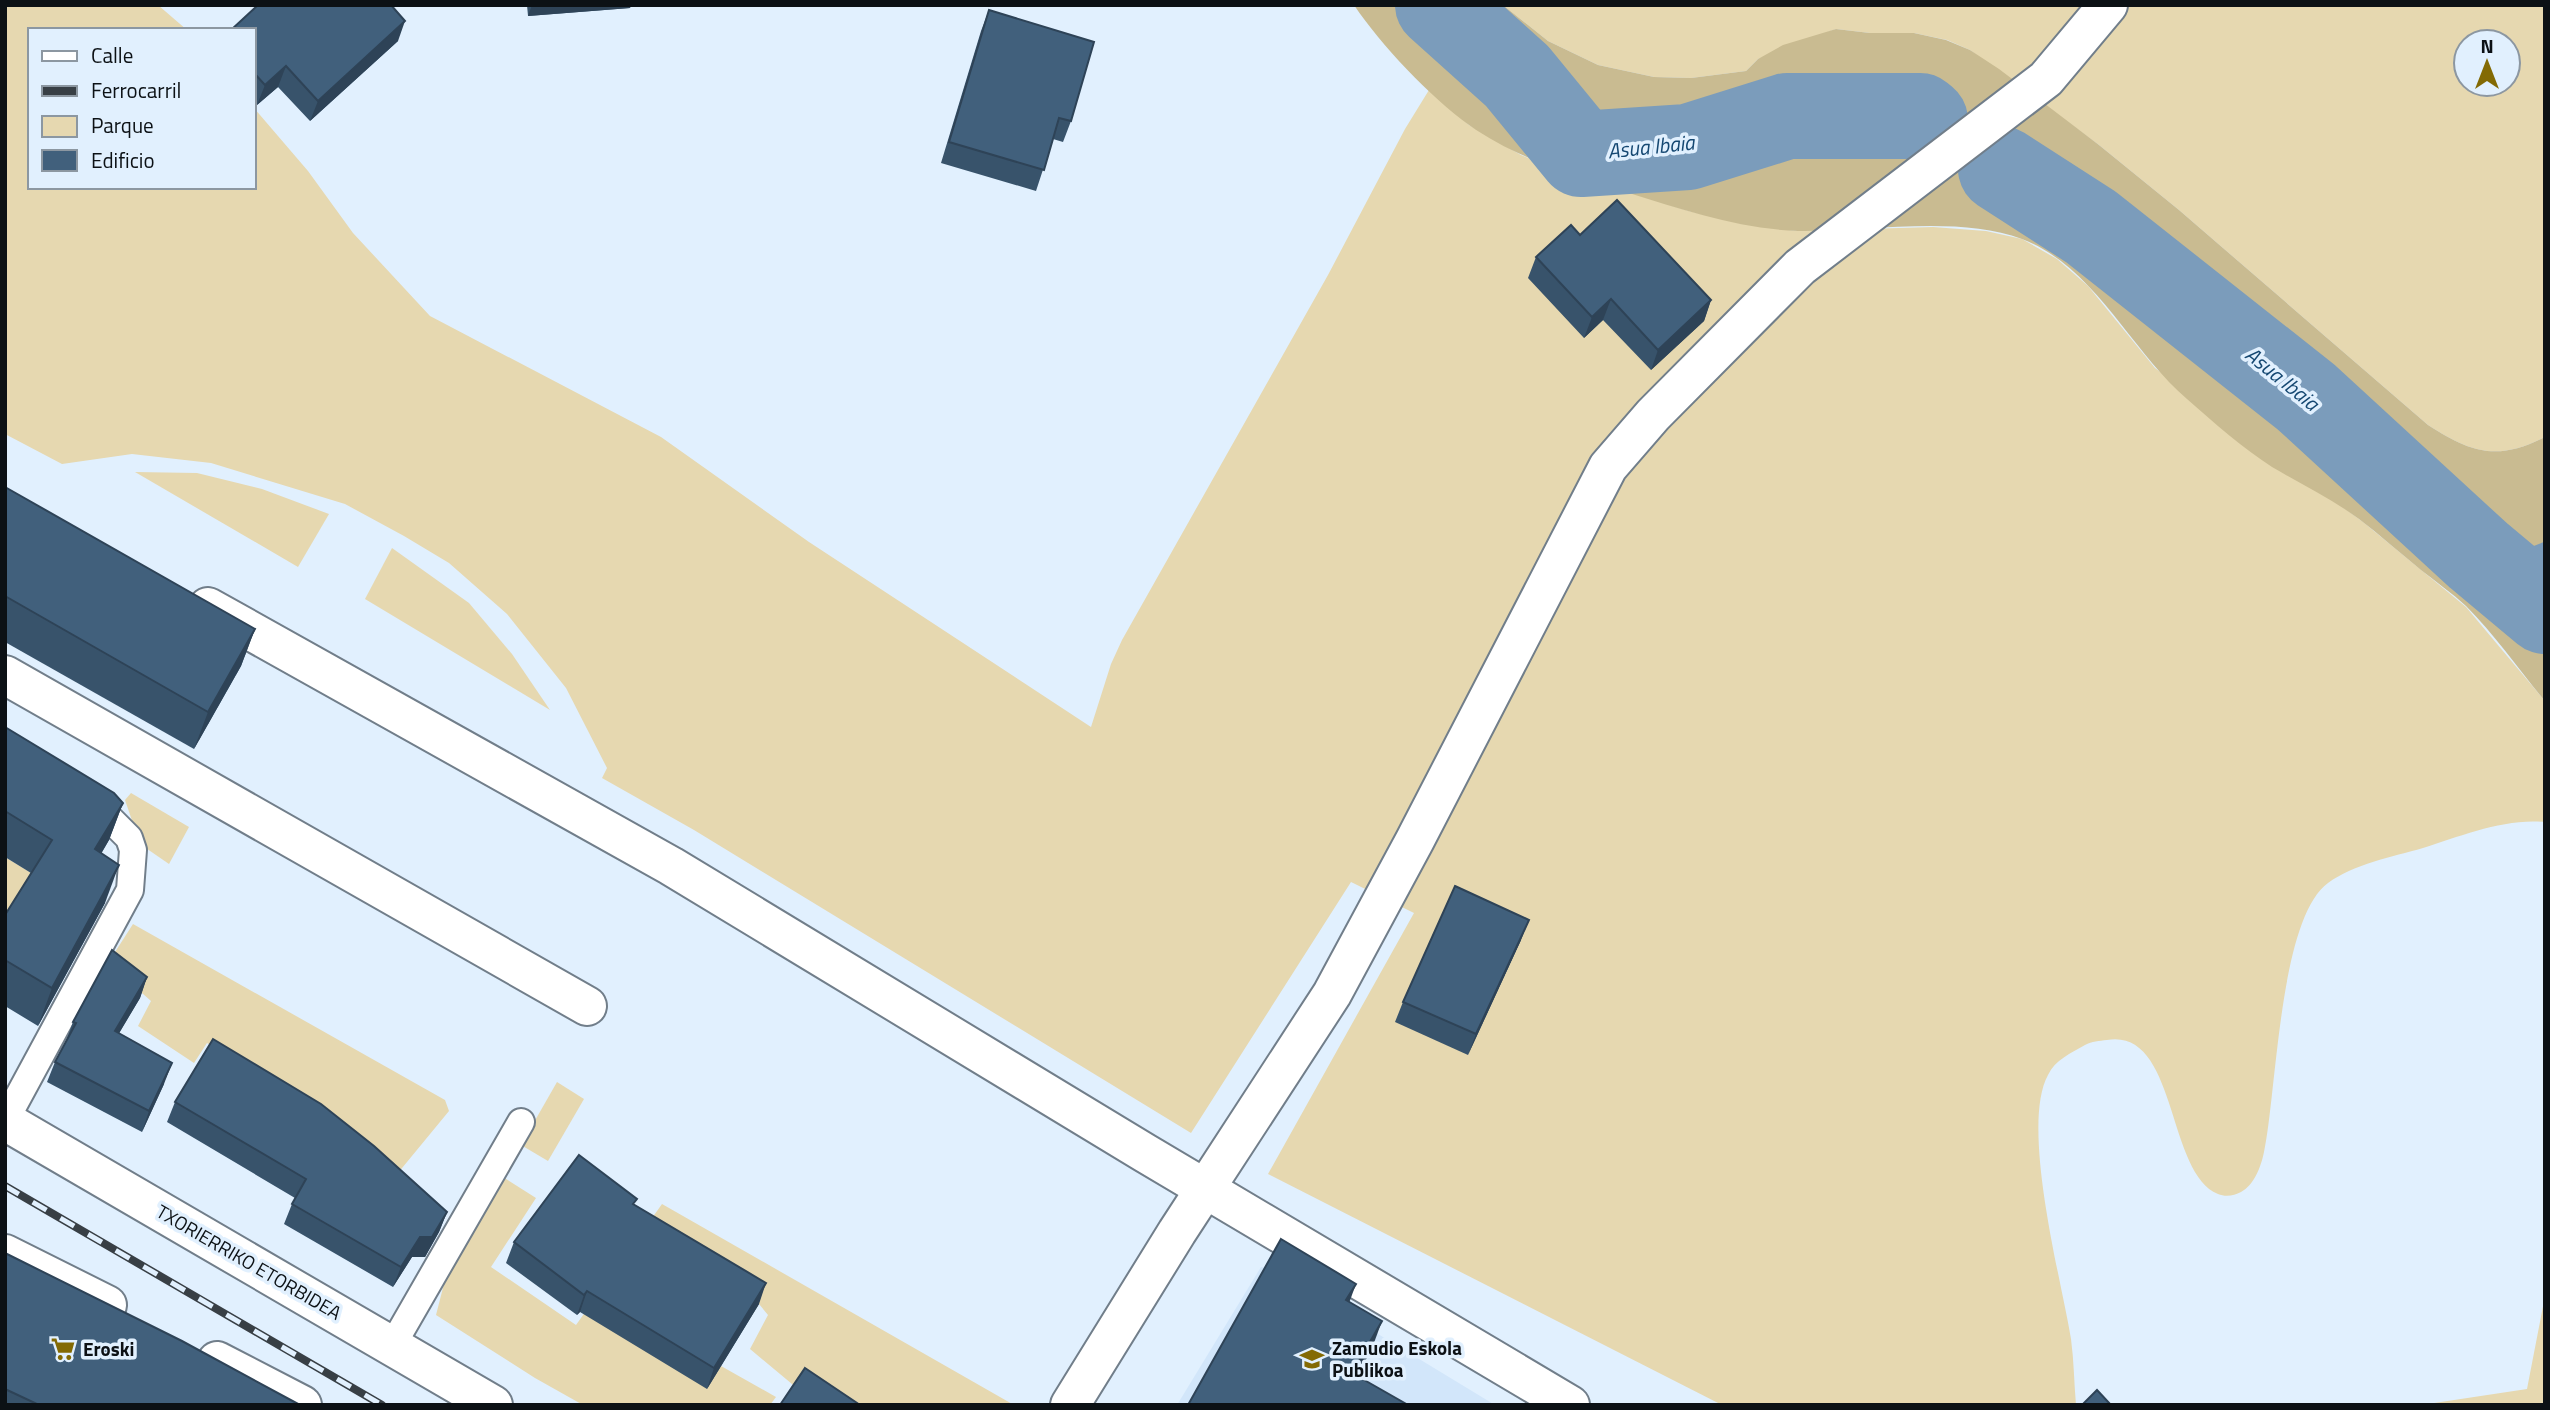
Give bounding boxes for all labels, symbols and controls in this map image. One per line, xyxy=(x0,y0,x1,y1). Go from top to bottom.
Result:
legend xyxy=(28,28,256,189)
north arrow xyxy=(2452,28,2522,98)
text: N xyxy=(2480,31,2494,60)
text: Calle xyxy=(91,39,133,71)
text: Ferrocarril xyxy=(91,74,181,106)
text: Parque xyxy=(91,109,154,141)
water label: Asua Ibaia xyxy=(1606,125,1697,166)
text: Edificio xyxy=(91,144,155,176)
water label: Asua Ibaia xyxy=(2239,338,2328,419)
street label: TXORIERRIKO ETORBIDEA xyxy=(151,1197,347,1327)
place label: Zamudio Eskola Publikoa xyxy=(1332,1333,1462,1384)
place label: Eroski xyxy=(83,1334,134,1363)
supermarket icon: Eroski xyxy=(49,1335,77,1363)
school or university icon: Zamudio Eskola Publikoa xyxy=(1298,1345,1326,1373)

